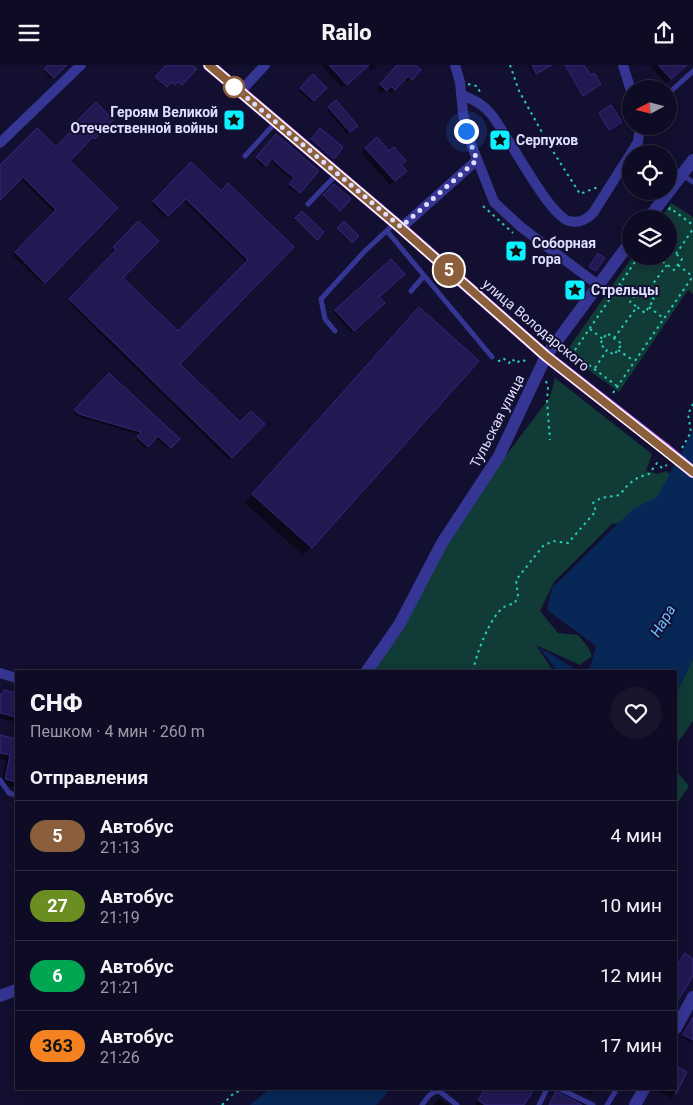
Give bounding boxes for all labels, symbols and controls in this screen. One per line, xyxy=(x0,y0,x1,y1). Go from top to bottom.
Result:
icon: menu xyxy=(15,19,43,47)
icon: share xyxy=(650,19,678,47)
text: Railo xyxy=(321,20,372,45)
unlabelled marker xyxy=(223,76,245,98)
north arrow xyxy=(622,80,678,135)
map controls xyxy=(622,80,677,265)
place label: Героям Великой Отечественной войны xyxy=(70,104,218,136)
place icon: Героям Великой Отечественной войны xyxy=(222,108,246,132)
your location xyxy=(454,119,479,144)
place icon: Серпухов xyxy=(488,128,512,152)
place label: Серпухов xyxy=(516,132,578,148)
button: locate xyxy=(622,145,677,200)
button: layers xyxy=(622,210,677,265)
place label: Соборная гора xyxy=(532,235,596,267)
place icon: Соборная гора xyxy=(504,239,528,263)
line badge: 5 xyxy=(433,254,465,286)
text: 5 xyxy=(444,259,454,280)
street label: улица Володарского xyxy=(479,276,593,374)
place icon: Стрельцы xyxy=(563,278,587,302)
place label: Стрельцы xyxy=(591,282,659,298)
street label: Тульская улица xyxy=(467,372,527,470)
water label: Нара xyxy=(646,602,680,640)
button: heart xyxy=(610,687,662,739)
text: СНФ xyxy=(30,689,83,717)
text: Пешком · 4 мин · 260 m xyxy=(30,722,205,741)
text: Отправления xyxy=(30,766,148,789)
text: Автобус xyxy=(100,815,174,838)
text: 4 мин xyxy=(611,824,662,847)
text: 5 xyxy=(52,825,63,846)
text: 21:13 xyxy=(100,838,140,857)
text: Автобус xyxy=(100,885,174,908)
text: 10 мин xyxy=(600,894,662,917)
text: 27 xyxy=(47,895,68,916)
text: 21:19 xyxy=(100,908,140,927)
text: Автобус xyxy=(100,955,174,978)
text: 12 мин xyxy=(600,964,662,987)
text: 6 xyxy=(52,965,63,986)
text: 21:21 xyxy=(100,978,140,997)
text: Автобус xyxy=(100,1025,174,1048)
text: 17 мин xyxy=(600,1034,662,1057)
text: 363 xyxy=(42,1035,73,1056)
text: 21:26 xyxy=(100,1048,140,1067)

